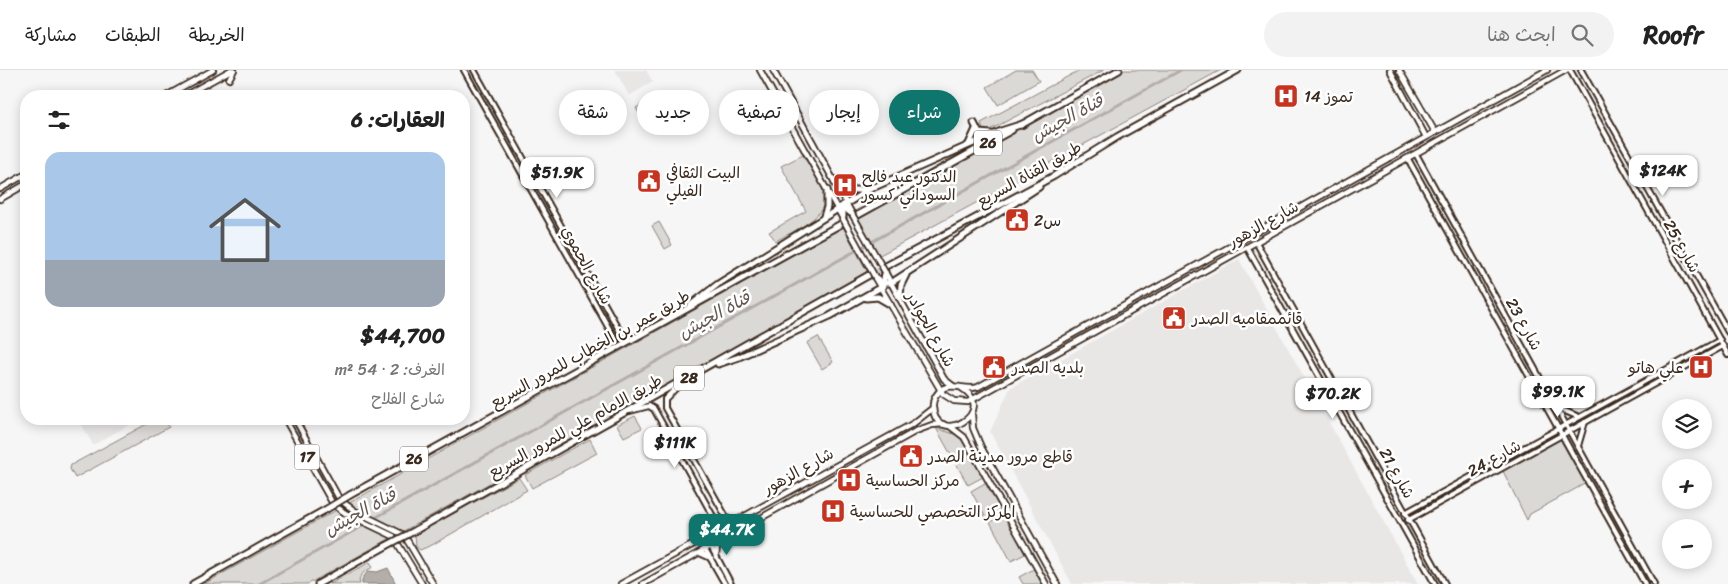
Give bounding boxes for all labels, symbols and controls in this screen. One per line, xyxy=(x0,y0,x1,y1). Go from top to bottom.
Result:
search box xyxy=(1264,12,1614,57)
text: Roofr xyxy=(1644,14,1703,56)
text: ابحث هنا xyxy=(1487,18,1556,51)
text: مشاركة xyxy=(25,19,77,51)
text: الطبقات xyxy=(105,19,161,51)
text: الخريطة xyxy=(189,19,245,51)
icon: search xyxy=(1568,21,1596,49)
place label: 14 تموز xyxy=(1304,82,1353,111)
hospital icon: 14 تموز xyxy=(1273,83,1299,109)
water label: قناة الجيش xyxy=(1025,84,1111,151)
chip: شقة xyxy=(559,90,627,135)
chip: جديد xyxy=(637,90,709,135)
chip: تصفية xyxy=(719,90,799,135)
chip: إيجار xyxy=(809,90,879,135)
chip: شراء xyxy=(889,90,960,135)
text: العقارات: 6 xyxy=(351,101,445,139)
icon: filters xyxy=(45,106,73,134)
road number: 26 xyxy=(974,130,1002,156)
street label: طريق القناة السريع xyxy=(971,133,1087,215)
pin: $124K xyxy=(1628,154,1698,197)
pin: $51.9K xyxy=(516,156,598,199)
text: $124K xyxy=(1640,156,1686,185)
text: $51.9K xyxy=(531,158,583,187)
place label: البيت الثقافي الفيلي xyxy=(666,158,740,205)
place label: الدكتور عبد فالح السوداني كسور xyxy=(860,162,956,209)
public building icon: البيت الثقافي الفيلي xyxy=(636,168,662,194)
hospital icon: الدكتور عبد فالح السوداني كسور xyxy=(832,172,858,198)
icon: home xyxy=(200,185,290,275)
street label: شارع الزهور xyxy=(1221,192,1304,256)
place label: س2 xyxy=(1034,206,1061,235)
public building icon: س2 xyxy=(1004,207,1030,233)
street label: شارع 25 xyxy=(1655,214,1709,278)
street label: شارع الحموي xyxy=(553,220,621,310)
water label: قناة الجيش xyxy=(672,281,758,348)
street label: طريق عمر بن الخطاب للمرور السريع xyxy=(484,282,696,416)
street label: شارع الچوادر xyxy=(897,284,964,372)
street label: شارع 23 xyxy=(1498,292,1550,356)
place label: قائممقاميه الصدر xyxy=(1190,304,1303,333)
public building icon: قائممقاميه الصدر xyxy=(1161,305,1187,331)
text: $44,700 xyxy=(360,317,445,355)
place label: بلديه الصدر xyxy=(1010,353,1084,382)
place label: علي هاتو xyxy=(1627,353,1684,382)
public building icon: بلديه الصدر xyxy=(981,354,1007,380)
hospital icon: علي هاتو xyxy=(1688,354,1714,380)
text: الغرف: 2 · 54 m² xyxy=(335,355,445,384)
street label: طريق الامام علي للمرور السريع xyxy=(482,366,668,486)
road number: 28 xyxy=(674,366,704,390)
pin: $99.1K xyxy=(1517,376,1599,418)
text: $99.1K xyxy=(1532,377,1584,406)
pin: $70.2K xyxy=(1292,378,1374,420)
text: $70.2K xyxy=(1306,379,1360,408)
text: شارع الفلاح xyxy=(371,384,445,413)
map controls xyxy=(1662,399,1712,569)
button: layers xyxy=(1662,399,1712,449)
pin: $111K xyxy=(640,426,710,469)
text: $111K xyxy=(654,428,696,457)
street label: شارع 24 xyxy=(1462,431,1526,485)
street label: شارع الزهور xyxy=(756,439,839,503)
place label: قاطع مرور مدينة الصدر xyxy=(926,442,1073,471)
street label: شارع 21 xyxy=(1371,442,1423,504)
public building icon: قاطع مرور مدينة الصدر xyxy=(898,443,924,469)
road number: 17 xyxy=(294,444,320,470)
road number: 26 xyxy=(400,446,428,472)
button: + xyxy=(1662,459,1712,509)
place label: مركز الحساسية xyxy=(866,466,960,495)
hospital icon: مركز الحساسية xyxy=(836,467,862,493)
water label: قناة الجيش xyxy=(318,478,404,545)
place label: المركز التخصصي للحساسية xyxy=(850,497,1016,526)
hospital icon: المركز التخصصي للحساسية xyxy=(820,498,846,524)
pin: $44.7K xyxy=(686,514,768,556)
text: $44.7K xyxy=(700,515,754,544)
button: − xyxy=(1662,519,1712,569)

